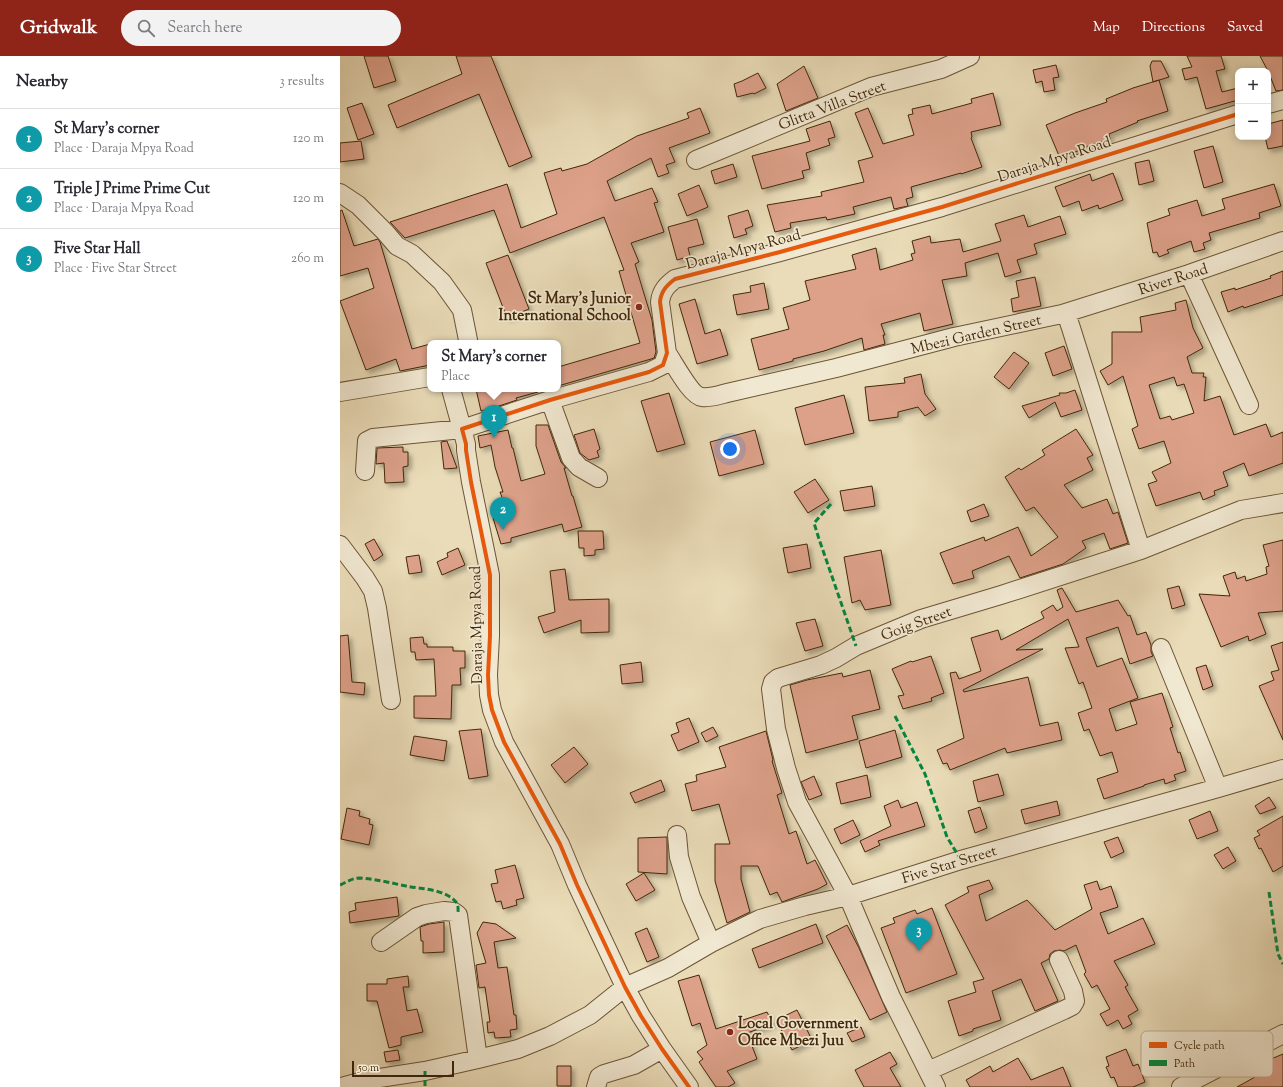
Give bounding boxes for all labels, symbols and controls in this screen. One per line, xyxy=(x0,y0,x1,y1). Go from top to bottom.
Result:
search box xyxy=(121,10,401,46)
text: Gridwalk xyxy=(20,15,97,42)
icon: search xyxy=(135,17,157,39)
text: Search here xyxy=(167,18,243,39)
text: Map xyxy=(1093,18,1120,38)
text: Directions xyxy=(1142,18,1205,38)
text: Saved xyxy=(1227,18,1263,38)
map controls xyxy=(1235,68,1271,140)
button: + xyxy=(1235,68,1271,104)
text: Nearby xyxy=(16,70,68,94)
text: 3 results xyxy=(279,73,324,91)
street label: Glitta Villa Street xyxy=(776,76,889,137)
button: − xyxy=(1235,104,1271,140)
text: St Mary's corner xyxy=(54,119,159,140)
text: 1 xyxy=(27,130,31,148)
text: 120 m xyxy=(293,130,324,148)
street label: Daraja Mpya Road xyxy=(995,132,1114,189)
text: Place · Daraja Mpya Road xyxy=(54,140,194,158)
text: Triple J Prime Prime Cut xyxy=(54,179,210,200)
text: 2 xyxy=(26,190,32,208)
text: 120 m xyxy=(293,190,324,208)
text: Place · Daraja Mpya Road xyxy=(54,200,194,218)
street label: Daraja Mpya Road xyxy=(684,225,804,276)
text: Five Star Hall xyxy=(54,239,141,260)
text: 3 xyxy=(26,250,32,268)
text: 260 m xyxy=(291,250,324,268)
street label: River Road xyxy=(1136,259,1211,302)
text: Place · Five Star Street xyxy=(54,260,177,278)
place label: St Mary's Junior International School xyxy=(498,289,632,327)
marker: St Mary's Junior International School xyxy=(634,302,644,312)
street label: Mbezi Garden Street xyxy=(909,310,1044,361)
popup xyxy=(427,340,561,392)
text: St Mary's corner xyxy=(441,347,547,368)
text: Place xyxy=(441,368,470,386)
pin: 1 xyxy=(481,405,507,438)
your location xyxy=(720,439,740,459)
pin: 2 xyxy=(490,497,516,530)
street label: Daraja Mpya Road xyxy=(466,565,489,684)
street label: Goig Street xyxy=(878,602,955,647)
street label: Five Star Street xyxy=(899,841,999,890)
pin: 3 xyxy=(906,918,932,951)
place label: Local Government Office Mbezi Juu xyxy=(738,1014,859,1052)
marker: Local Government Office Mbezi Juu xyxy=(725,1027,735,1037)
legend xyxy=(1141,1031,1273,1077)
text: Cycle path xyxy=(1174,1038,1225,1054)
text: Path xyxy=(1174,1056,1196,1072)
scale bar xyxy=(352,1059,454,1078)
text: 50 m xyxy=(358,1060,379,1076)

